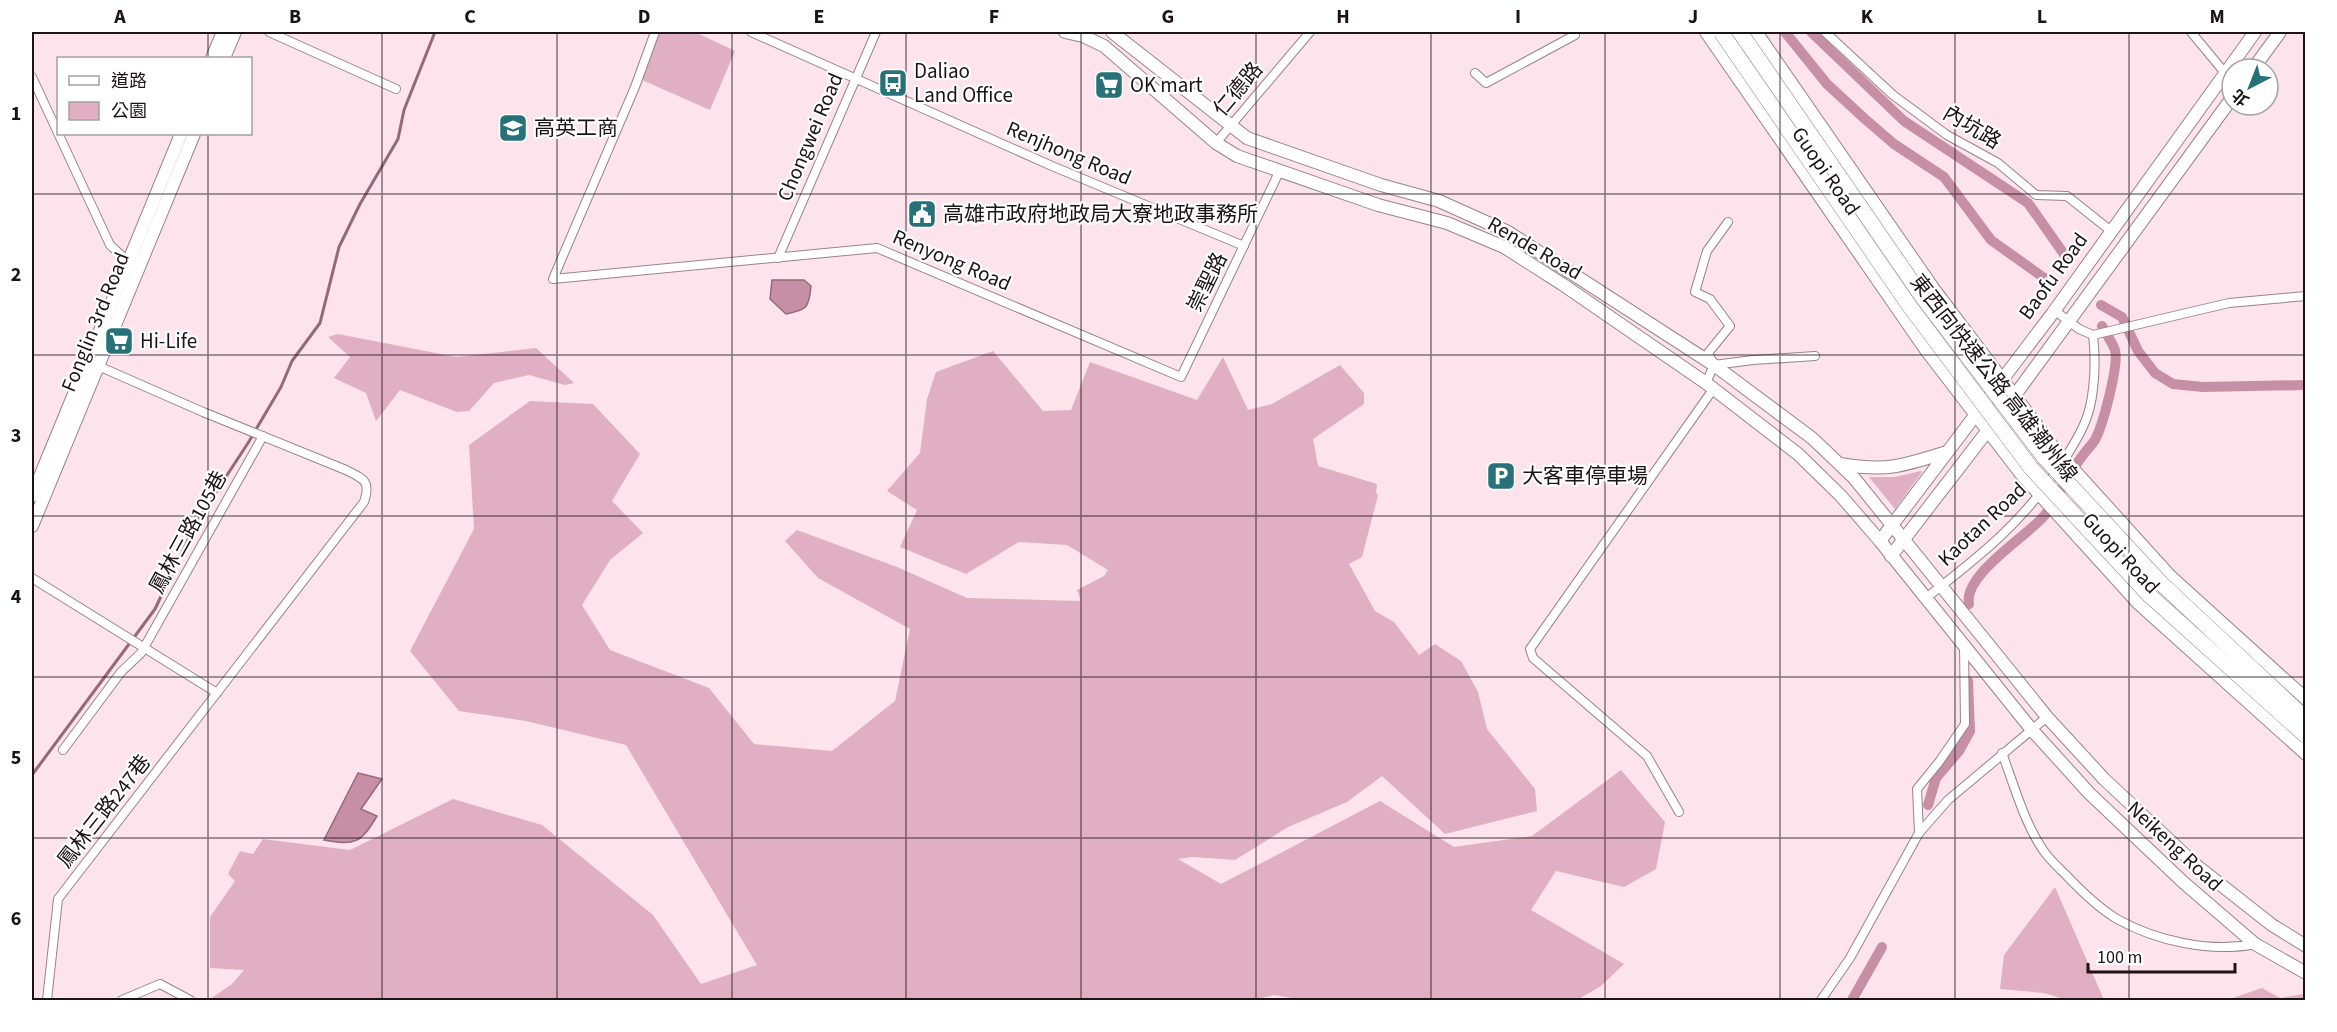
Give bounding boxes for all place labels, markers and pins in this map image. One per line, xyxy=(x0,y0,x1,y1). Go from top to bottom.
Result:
place label: Daliao Land Office xyxy=(914,56,1013,110)
bus stop icon: Daliao Land Office xyxy=(877,67,909,99)
supermarket icon: OK mart xyxy=(1093,69,1125,101)
place label: OK mart xyxy=(1130,70,1203,100)
school or university icon: 高英工商 xyxy=(497,112,529,144)
place label: 高英工商 xyxy=(534,113,618,143)
public building icon: 高雄市政府地政局大寮地政事務所 xyxy=(906,198,938,230)
place label: 高雄市政府地政局大寮地政事務所 xyxy=(943,199,1258,229)
supermarket icon: Hi-Life xyxy=(103,325,135,357)
place label: Hi-Life xyxy=(140,326,197,356)
parking icon: 大客車停車場 xyxy=(1485,460,1517,492)
place label: 大客車停車場 xyxy=(1522,461,1648,491)

